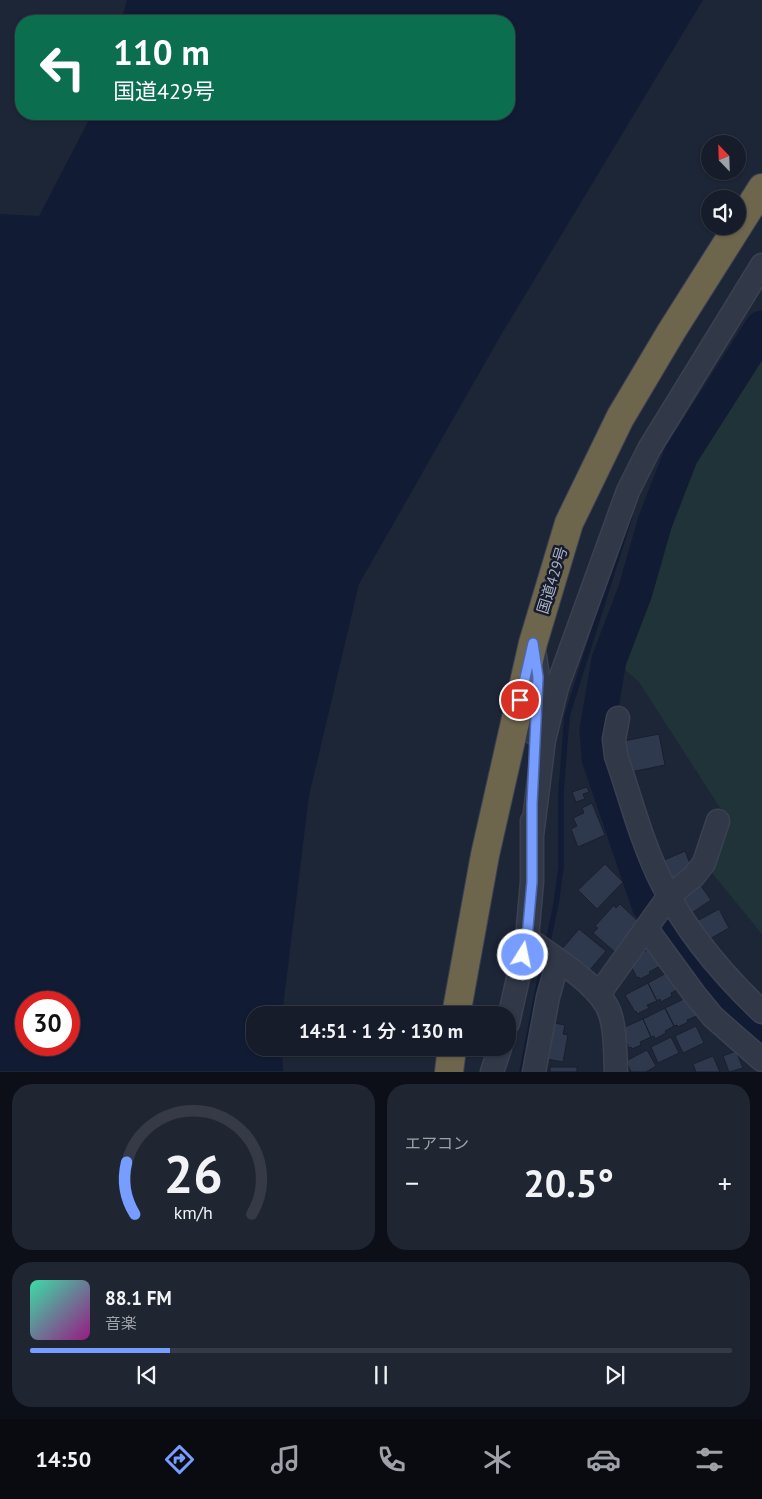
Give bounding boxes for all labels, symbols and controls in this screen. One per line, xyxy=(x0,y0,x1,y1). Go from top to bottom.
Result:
text: 110 m xyxy=(113,29,210,75)
icon: left xyxy=(30,35,95,100)
text: 国道429号 xyxy=(113,77,215,105)
north arrow xyxy=(701,135,746,180)
map controls xyxy=(701,135,746,235)
button: sound xyxy=(701,190,746,235)
street label: 国道429号 xyxy=(533,544,571,616)
pin xyxy=(499,679,541,721)
icon: arrive xyxy=(506,686,534,714)
position arrow xyxy=(496,928,548,980)
speed limit sign: 30 xyxy=(15,991,80,1056)
text: 14:51 · 1 分 · 130 m xyxy=(299,1019,463,1043)
text: エアコン xyxy=(405,1133,469,1153)
text: 26 xyxy=(164,1140,223,1207)
text: 20.5° xyxy=(523,1158,614,1207)
text: − xyxy=(405,1164,419,1201)
text: + xyxy=(718,1164,732,1201)
text: km/h xyxy=(174,1201,213,1224)
text: 88.1 FM xyxy=(105,1286,172,1310)
text: 音楽 xyxy=(105,1313,137,1333)
icon: previous xyxy=(133,1361,161,1389)
icon: pause xyxy=(367,1361,395,1389)
icon: next xyxy=(601,1361,629,1389)
icon: directions xyxy=(162,1442,197,1477)
icon: music xyxy=(268,1442,303,1477)
icon: phone xyxy=(374,1442,409,1477)
icon: climate xyxy=(480,1442,515,1477)
icon: car xyxy=(586,1442,621,1477)
icon: filters xyxy=(692,1442,727,1477)
text: 14:50 xyxy=(35,1445,91,1473)

